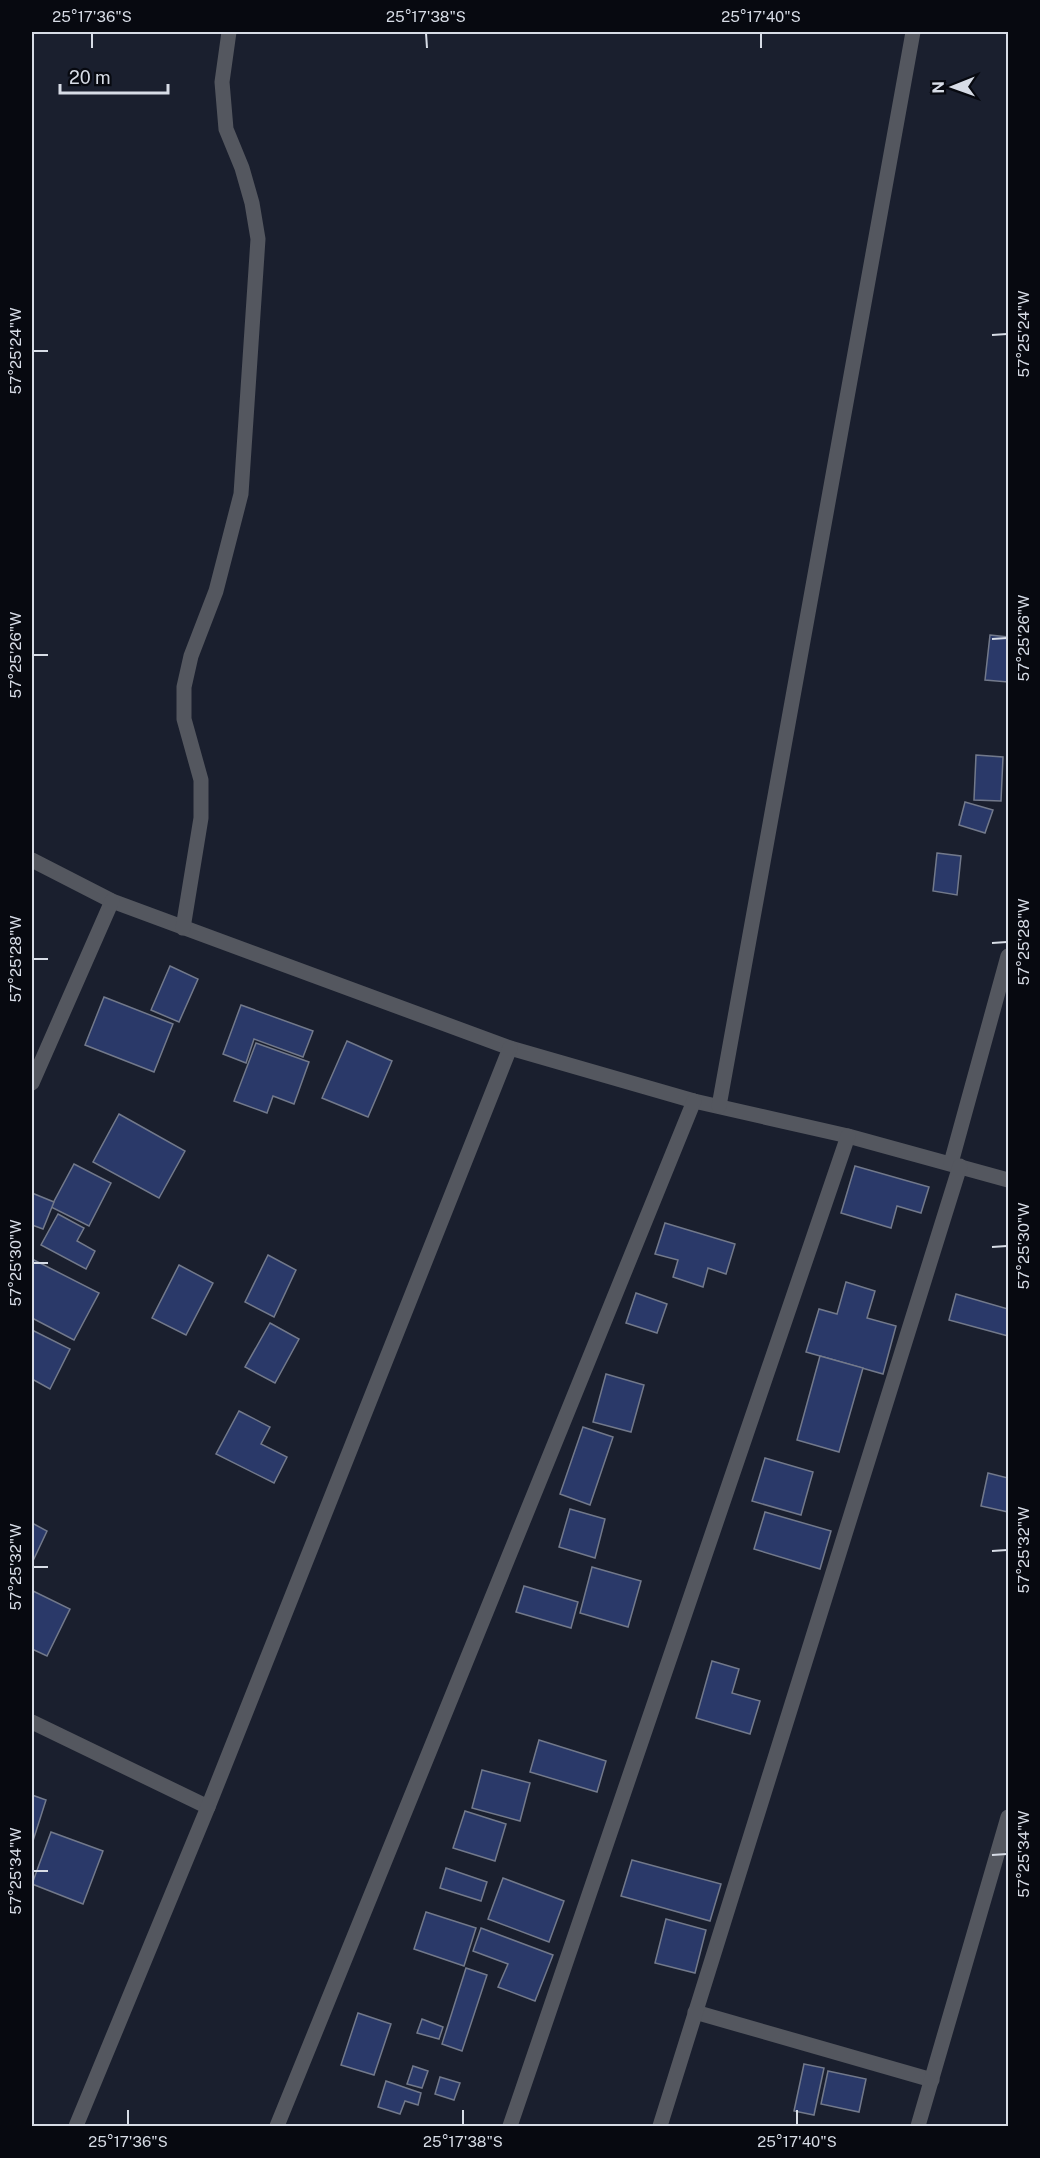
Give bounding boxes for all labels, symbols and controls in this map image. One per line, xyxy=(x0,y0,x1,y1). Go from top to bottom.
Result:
text: 25°17'36"S xyxy=(52,8,132,25)
text: 25°17'38"S xyxy=(386,8,466,25)
text: 25°17'40"S xyxy=(721,8,801,25)
scale bar xyxy=(60,57,168,95)
north arrow xyxy=(923,57,983,117)
text: 20 m xyxy=(69,67,111,88)
text: N xyxy=(929,81,948,94)
text: 57°25'24"W xyxy=(1015,291,1032,377)
text: 57°25'24"W xyxy=(7,308,24,394)
text: 57°25'26"W xyxy=(1015,595,1032,681)
text: 57°25'26"W xyxy=(7,612,24,698)
text: 57°25'28"W xyxy=(1015,898,1032,986)
text: 57°25'28"W xyxy=(7,915,24,1003)
text: 57°25'30"W xyxy=(1015,1202,1032,1290)
text: 57°25'30"W xyxy=(7,1219,24,1307)
text: 57°25'32"W xyxy=(1015,1507,1032,1593)
text: 57°25'32"W xyxy=(7,1524,24,1610)
text: 57°25'34"W xyxy=(1015,1810,1032,1898)
text: 57°25'34"W xyxy=(7,1827,24,1915)
text: 25°17'36"S xyxy=(88,2133,168,2150)
text: 25°17'38"S xyxy=(423,2133,503,2150)
text: 25°17'40"S xyxy=(757,2133,837,2150)

